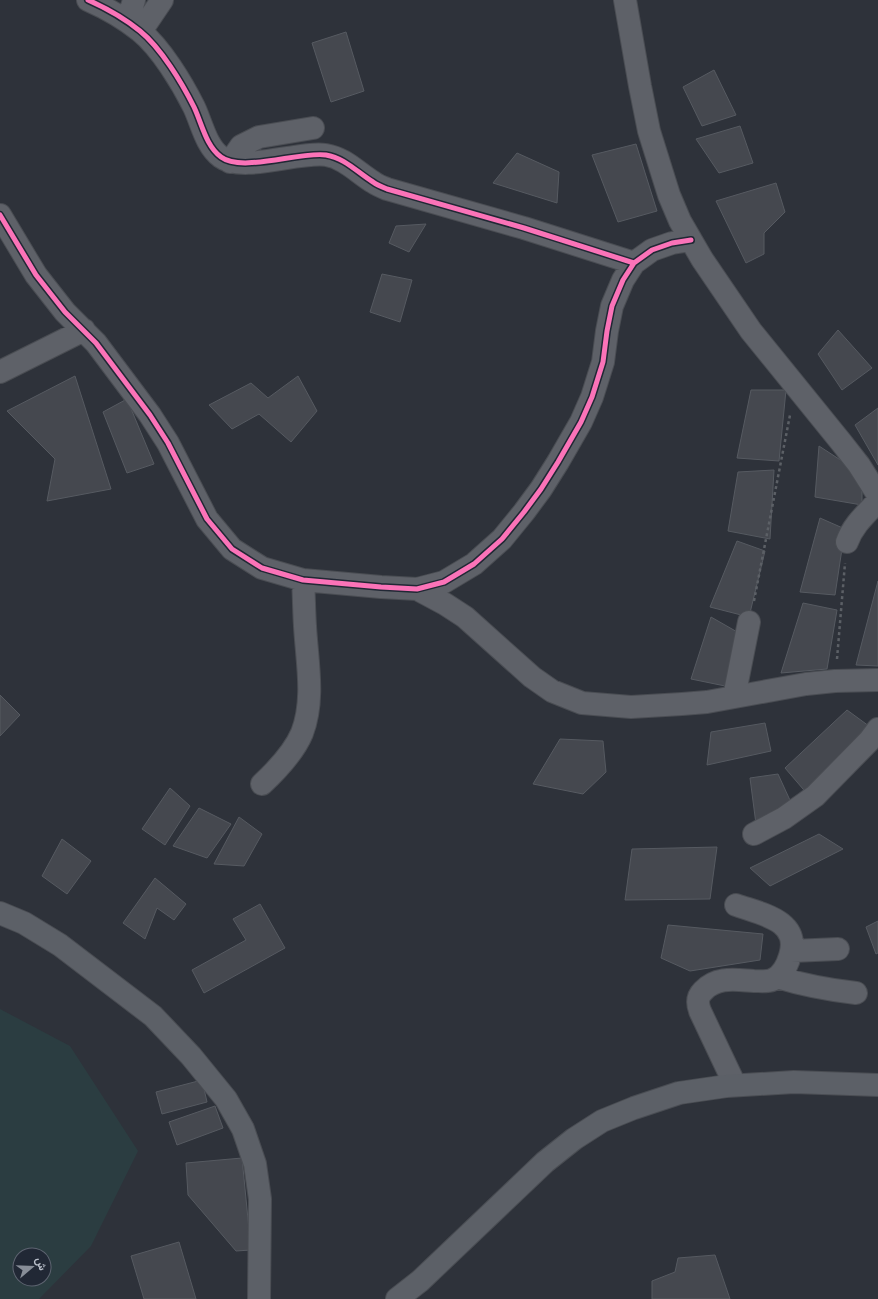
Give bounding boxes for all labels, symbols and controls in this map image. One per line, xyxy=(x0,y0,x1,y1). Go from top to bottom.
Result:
north arrow xyxy=(12,1247,52,1287)
text: ش xyxy=(33,1255,50,1272)

